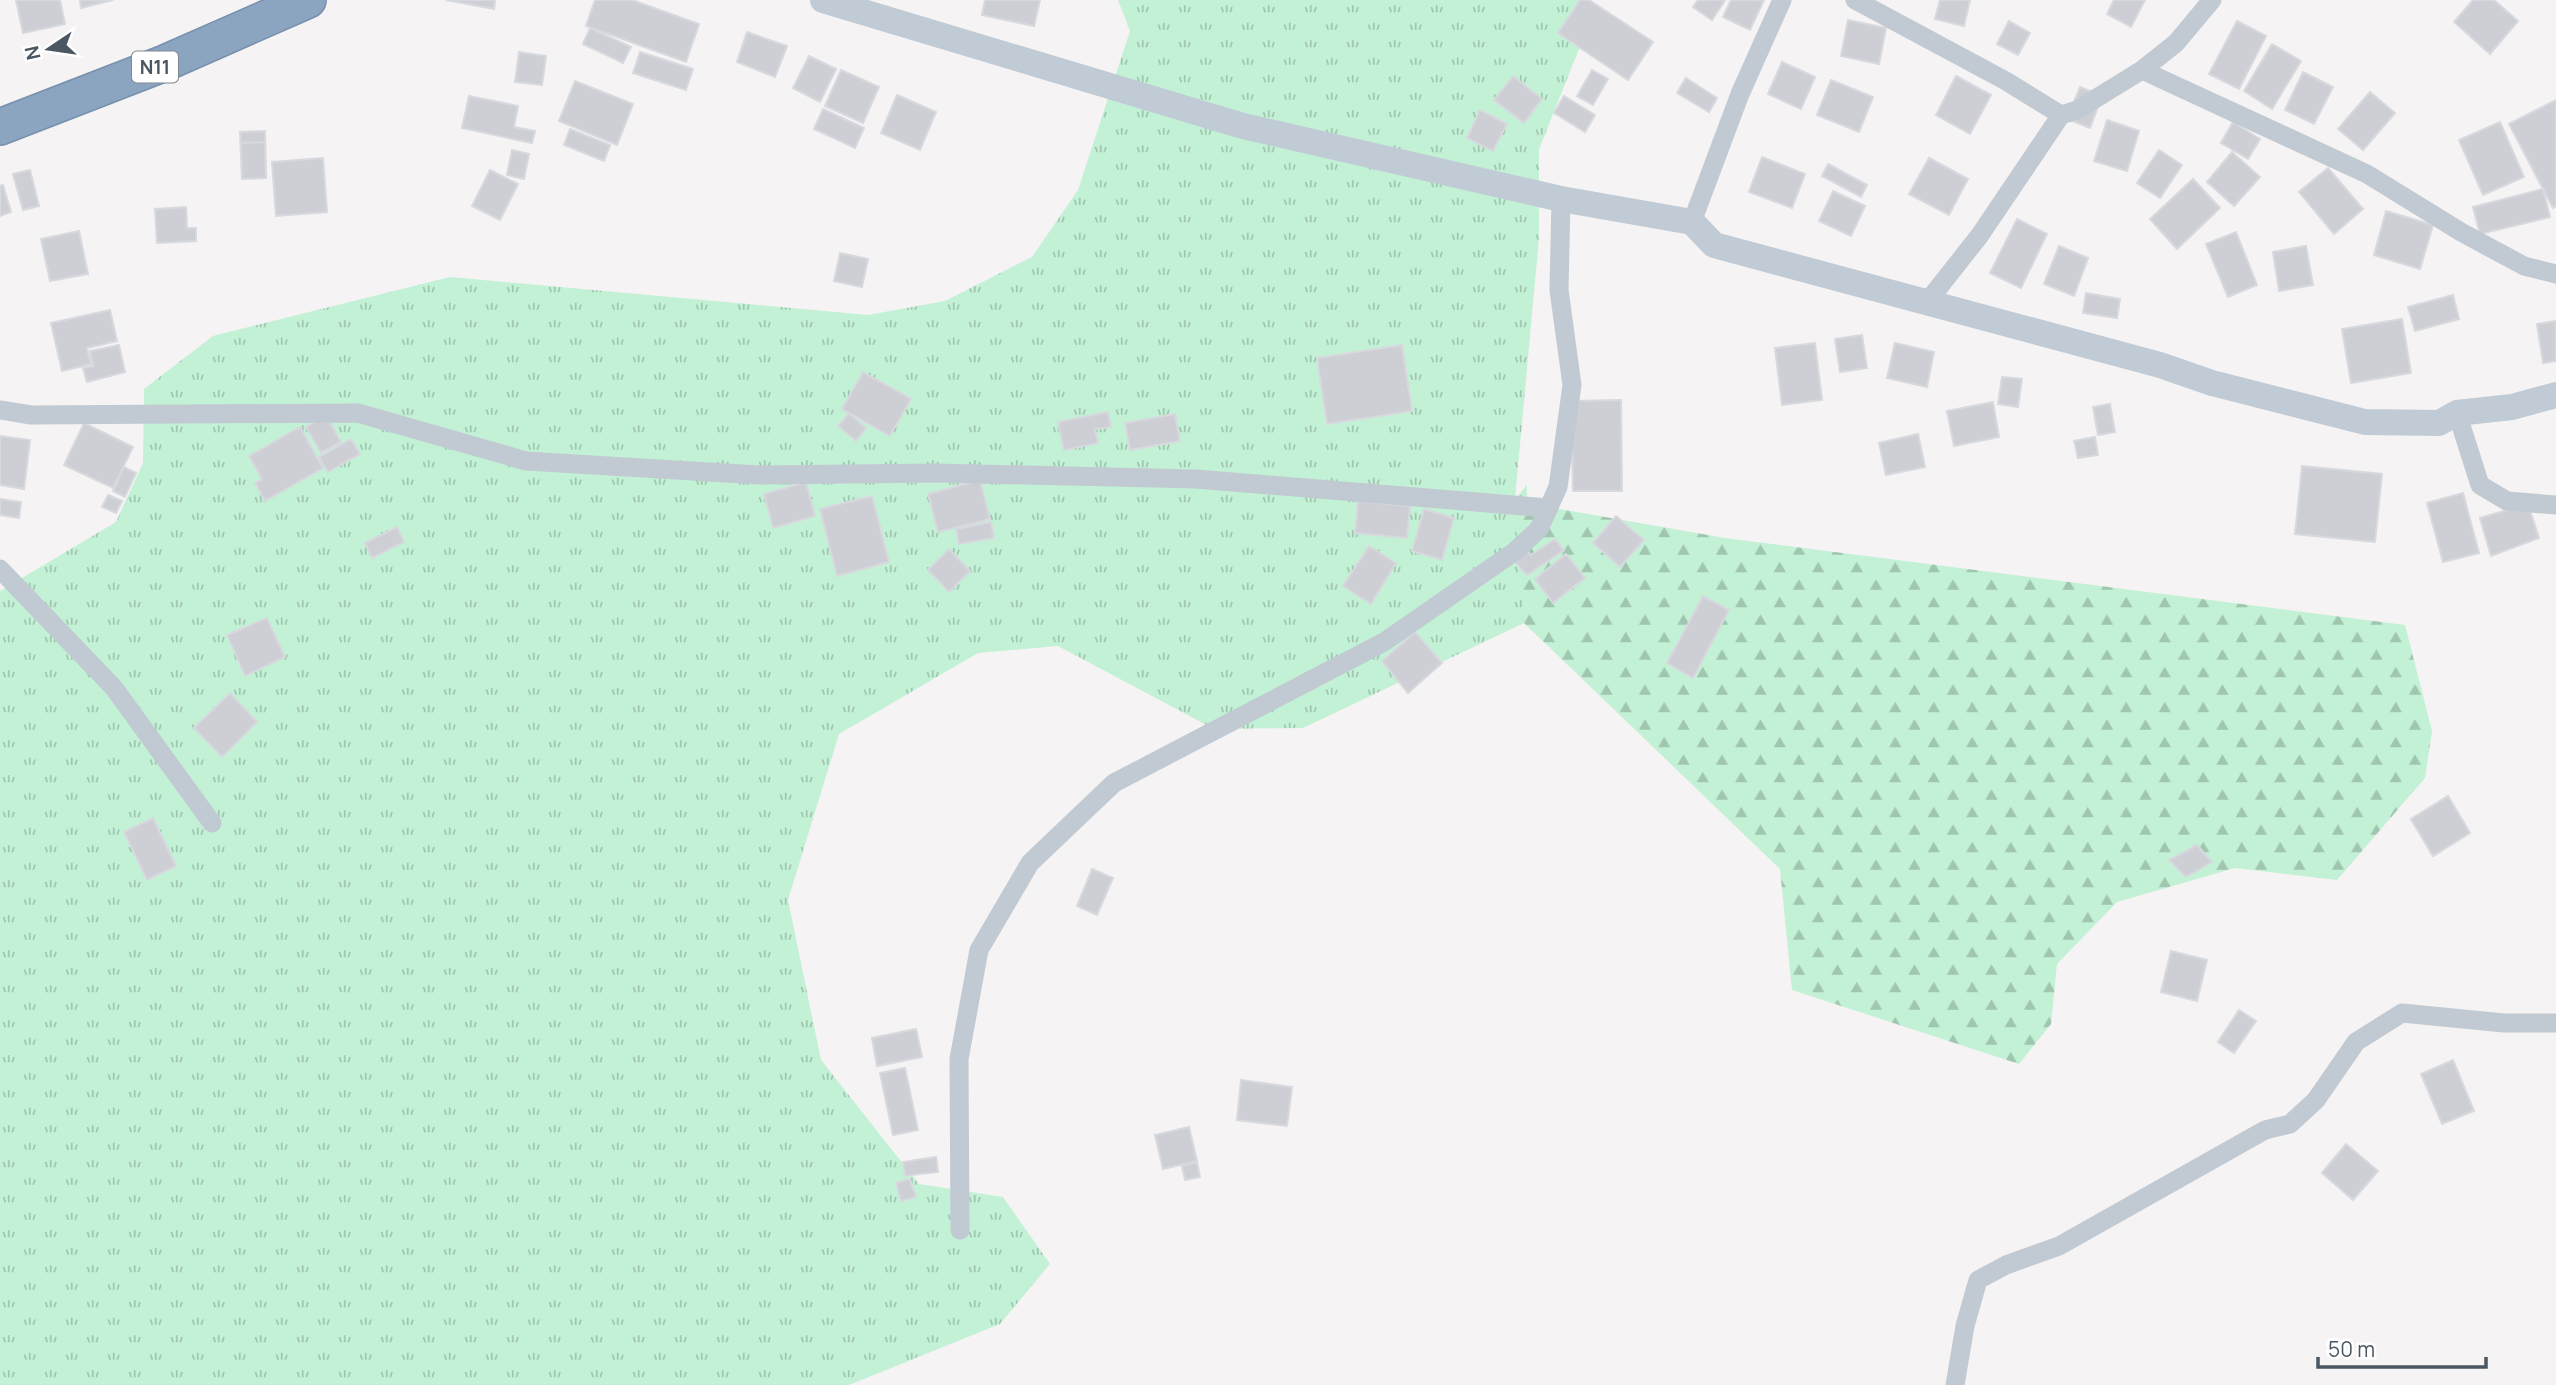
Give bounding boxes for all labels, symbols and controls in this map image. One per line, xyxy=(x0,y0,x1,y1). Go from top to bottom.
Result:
north arrow xyxy=(14,14,84,84)
text: N xyxy=(18,43,47,62)
road number: N11 xyxy=(132,52,178,82)
scale bar xyxy=(2318,1326,2486,1370)
text: 50 m xyxy=(2328,1335,2375,1363)

